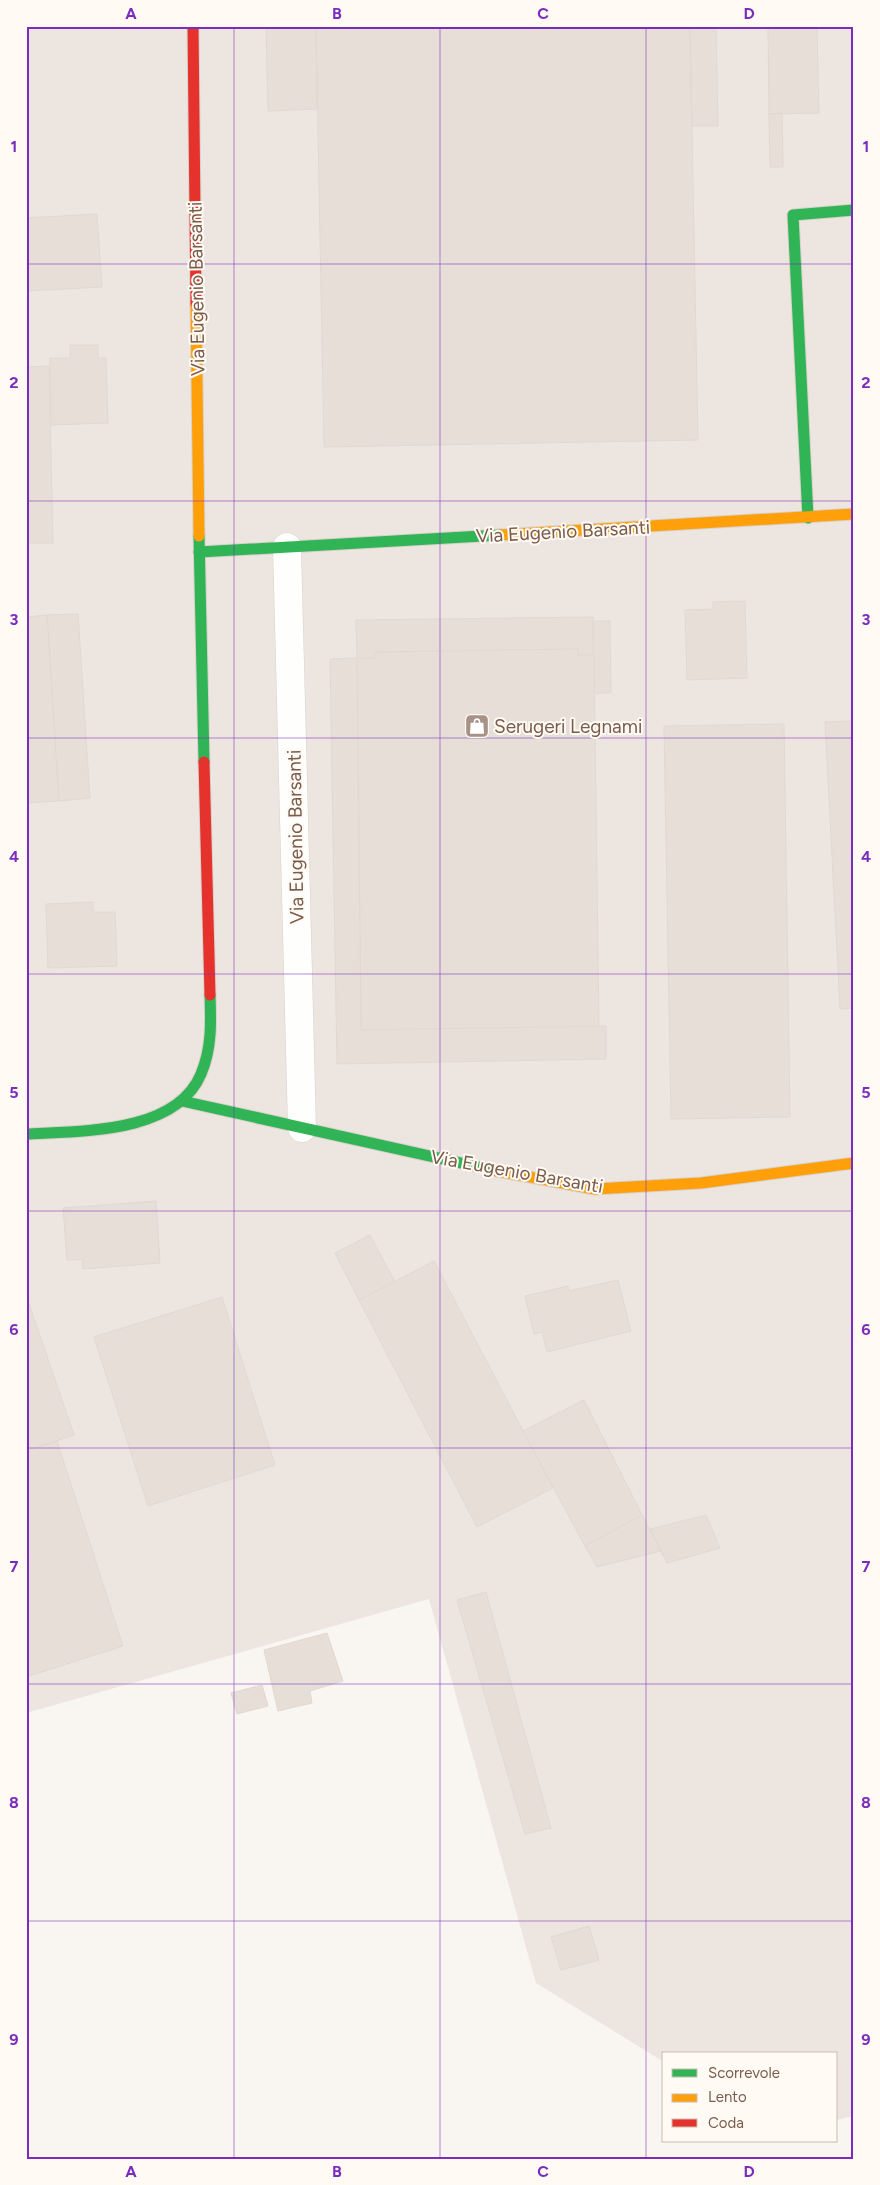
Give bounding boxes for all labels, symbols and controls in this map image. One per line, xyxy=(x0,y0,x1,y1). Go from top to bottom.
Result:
text: A xyxy=(125,4,137,23)
text: B xyxy=(332,4,342,23)
text: C xyxy=(537,4,549,23)
text: D xyxy=(743,4,755,23)
text: 1 xyxy=(11,137,17,156)
text: 1 xyxy=(863,137,869,156)
street label: Via Eugenio Barsanti xyxy=(183,202,210,376)
text: 2 xyxy=(9,373,19,392)
text: 2 xyxy=(861,373,871,392)
street label: Via Eugenio Barsanti xyxy=(475,515,651,548)
text: 3 xyxy=(10,610,19,629)
text: 3 xyxy=(862,610,871,629)
shop icon: Serugeri Legnami xyxy=(464,713,490,739)
place label: Serugeri Legnami xyxy=(494,715,642,738)
street label: Via Eugenio Barsanti xyxy=(282,750,309,924)
text: 4 xyxy=(9,847,19,866)
text: 4 xyxy=(861,847,871,866)
text: 5 xyxy=(9,1083,19,1102)
text: 5 xyxy=(861,1083,871,1102)
street label: Via Eugenio Barsanti xyxy=(429,1145,605,1198)
text: 6 xyxy=(9,1320,19,1339)
text: 6 xyxy=(861,1320,871,1339)
text: 7 xyxy=(10,1557,19,1576)
text: 7 xyxy=(862,1557,871,1576)
text: 8 xyxy=(9,1793,19,1812)
text: 8 xyxy=(861,1793,871,1812)
text: 9 xyxy=(9,2030,19,2049)
text: 9 xyxy=(861,2030,871,2049)
legend xyxy=(662,2052,838,2142)
text: Scorrevole xyxy=(708,2064,780,2082)
text: Lento xyxy=(708,2088,747,2106)
text: Coda xyxy=(708,2114,744,2132)
text: A xyxy=(125,2162,137,2181)
text: B xyxy=(332,2162,342,2181)
text: C xyxy=(537,2162,549,2181)
text: D xyxy=(743,2162,755,2181)

